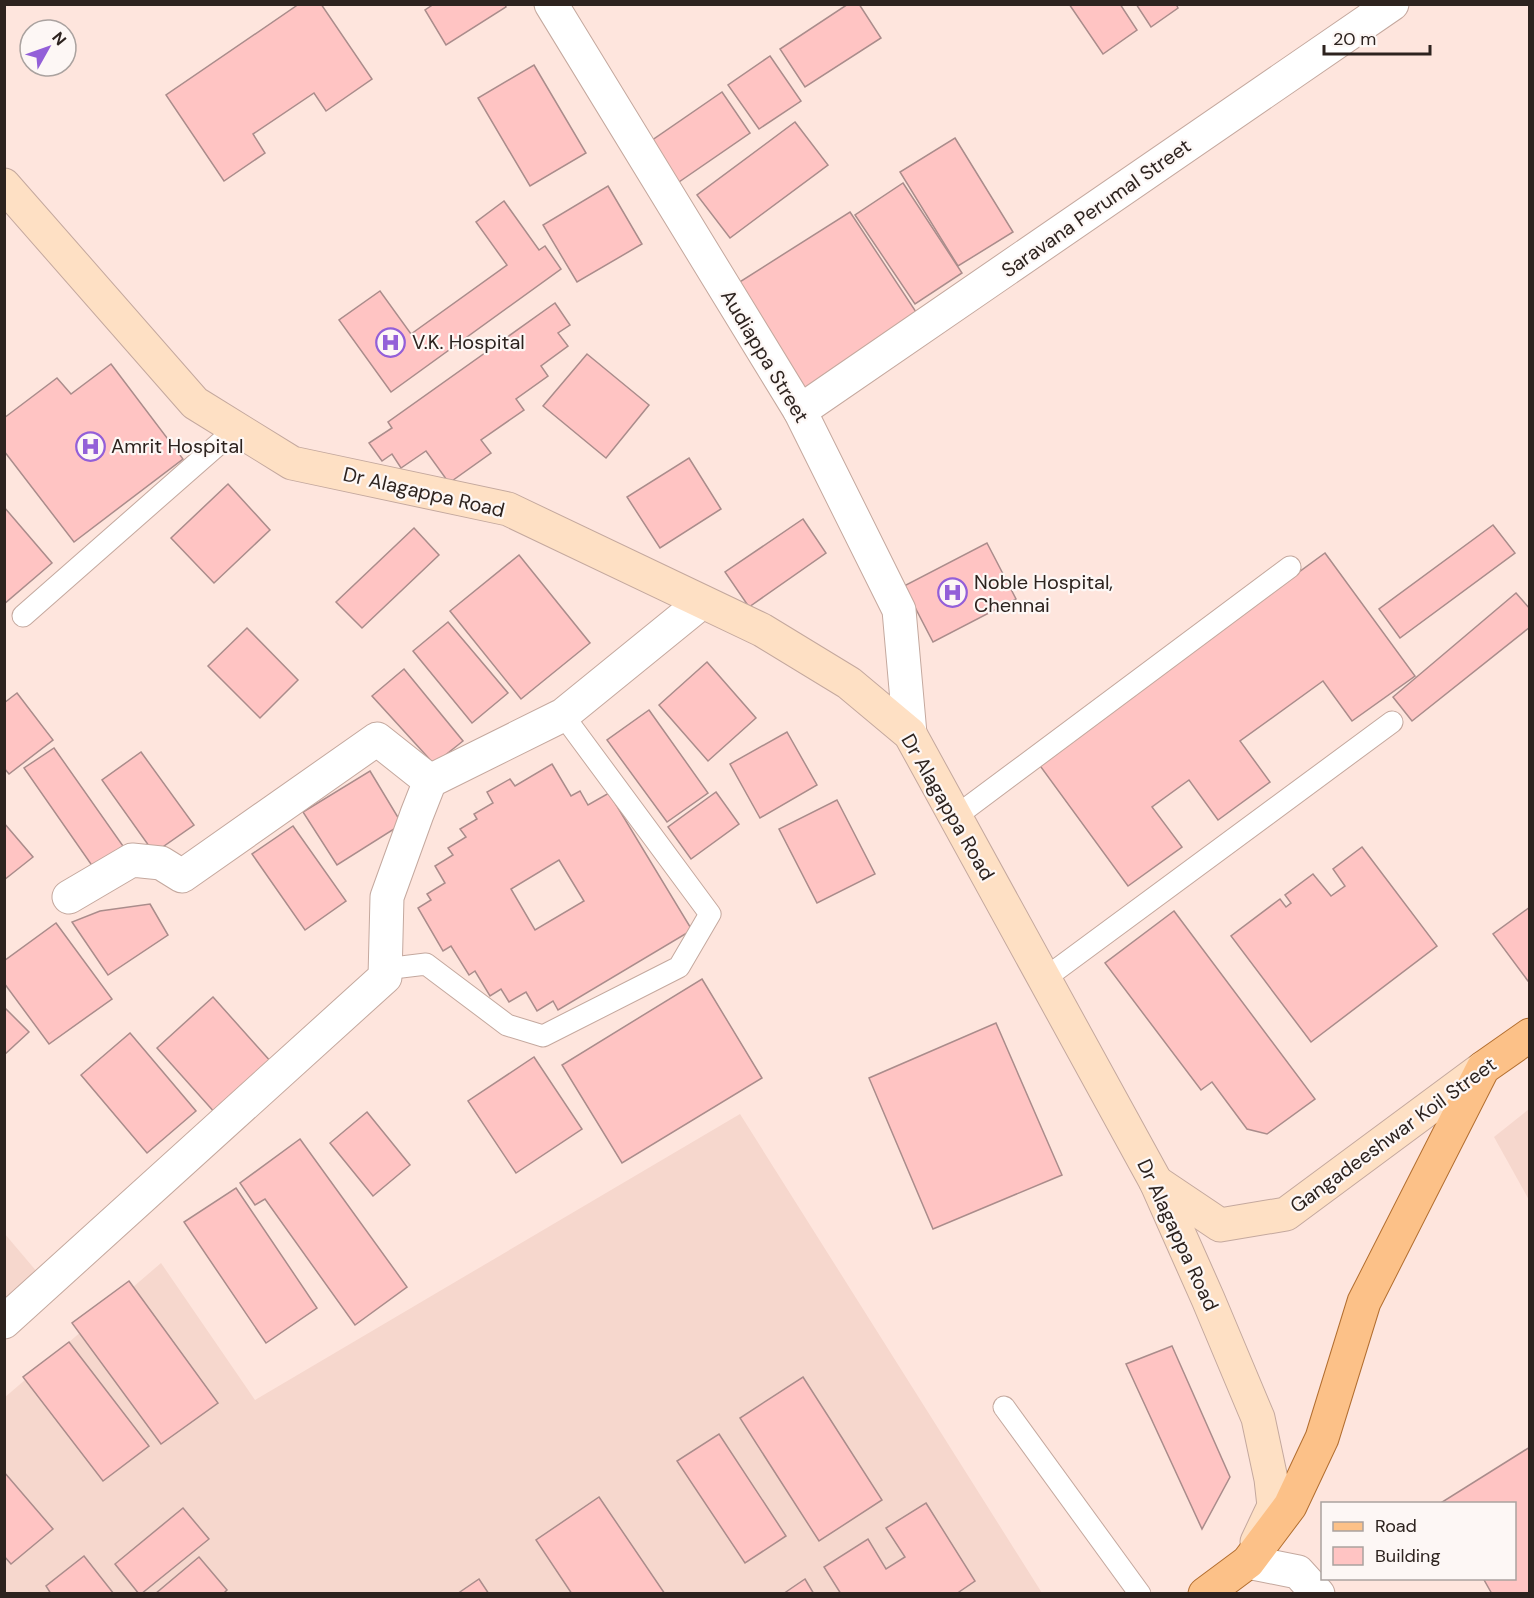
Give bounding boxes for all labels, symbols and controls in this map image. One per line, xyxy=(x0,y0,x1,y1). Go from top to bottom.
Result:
north arrow xyxy=(18,18,78,78)
scale bar xyxy=(1324,18,1430,56)
text: N xyxy=(47,27,71,50)
text: 20 m xyxy=(1333,27,1376,51)
street label: Saravana Perumal Street xyxy=(996,133,1196,283)
street label: Audiappa Street xyxy=(715,285,815,427)
hospital icon: V.K. Hospital xyxy=(375,326,407,358)
place label: V.K. Hospital xyxy=(412,329,525,355)
hospital icon: Amrit Hospital xyxy=(74,430,106,462)
place label: Amrit Hospital xyxy=(111,433,243,459)
street label: Dr Alagappa Road xyxy=(341,461,507,523)
place label: Noble Hospital, Chennai xyxy=(974,569,1113,618)
hospital icon: Noble Hospital, Chennai xyxy=(937,577,969,609)
street label: Dr Alagappa Road xyxy=(896,729,1000,885)
street label: Gangadeeshwar Koil Street xyxy=(1285,1051,1501,1219)
street label: Dr Alagappa Road xyxy=(1131,1155,1225,1315)
legend xyxy=(1321,1502,1516,1580)
text: Road xyxy=(1375,1514,1417,1538)
text: Building xyxy=(1375,1544,1440,1568)

